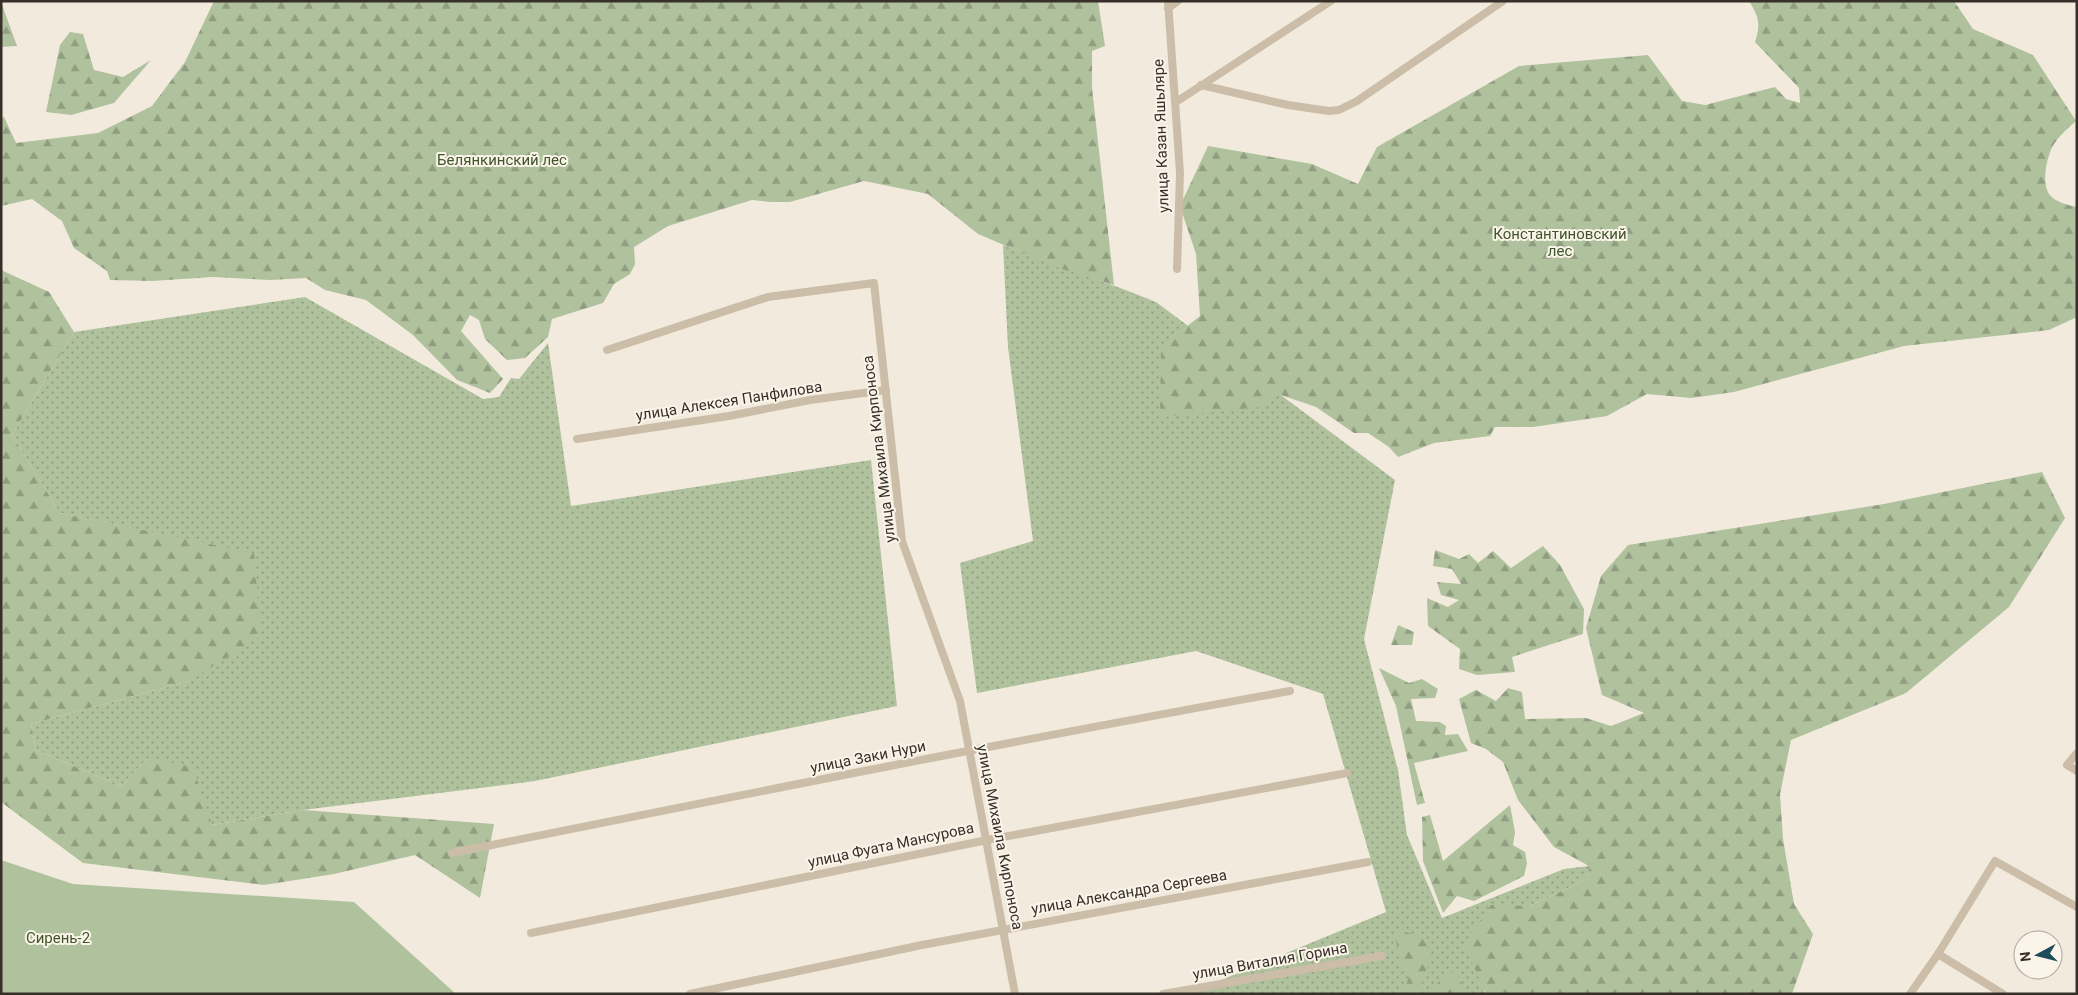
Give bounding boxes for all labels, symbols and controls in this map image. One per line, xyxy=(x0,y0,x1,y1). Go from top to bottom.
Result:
street label: улица Казан Яшьляре xyxy=(1149,59,1173,213)
park label: Белянкинский лес xyxy=(437,151,567,169)
park label: Константиновский лес xyxy=(1493,225,1627,260)
street label: улица Михаила Кирпоноса xyxy=(859,354,899,544)
street label: улица Алексея Панфилова xyxy=(635,377,823,425)
street label: улица Заки Нури xyxy=(809,737,927,777)
street label: улица Михаила Кирпоноса xyxy=(973,743,1027,931)
street label: улица Фуата Мансурова xyxy=(806,819,976,871)
street label: улица Александра Сергеева xyxy=(1030,866,1228,918)
park label: Сирень-2 xyxy=(26,929,90,947)
north arrow xyxy=(2013,930,2063,980)
street label: улица Виталия Горина xyxy=(1191,939,1349,983)
text: N xyxy=(2017,951,2034,962)

